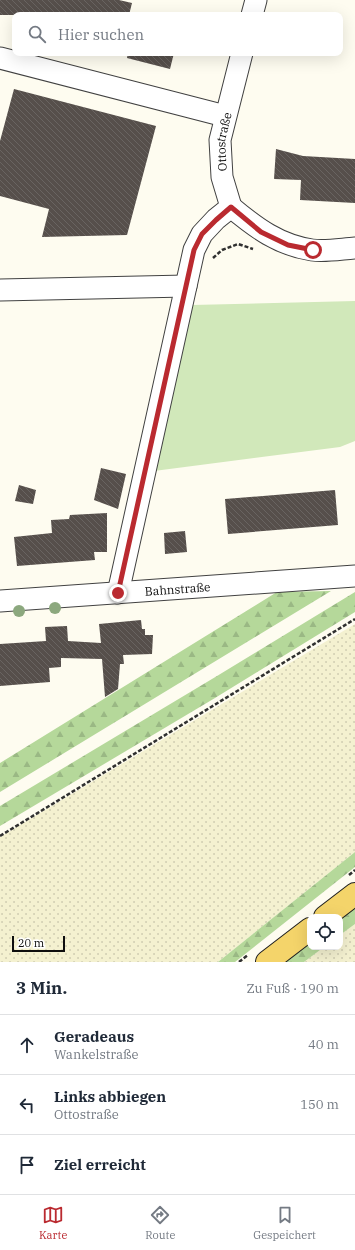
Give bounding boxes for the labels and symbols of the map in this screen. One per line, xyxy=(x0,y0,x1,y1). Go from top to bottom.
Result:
street label: Ottostraße xyxy=(212,110,234,172)
route start xyxy=(304,241,322,259)
street label: Bahnstraße xyxy=(144,579,211,598)
route end xyxy=(109,584,127,602)
scale bar xyxy=(12,934,65,953)

